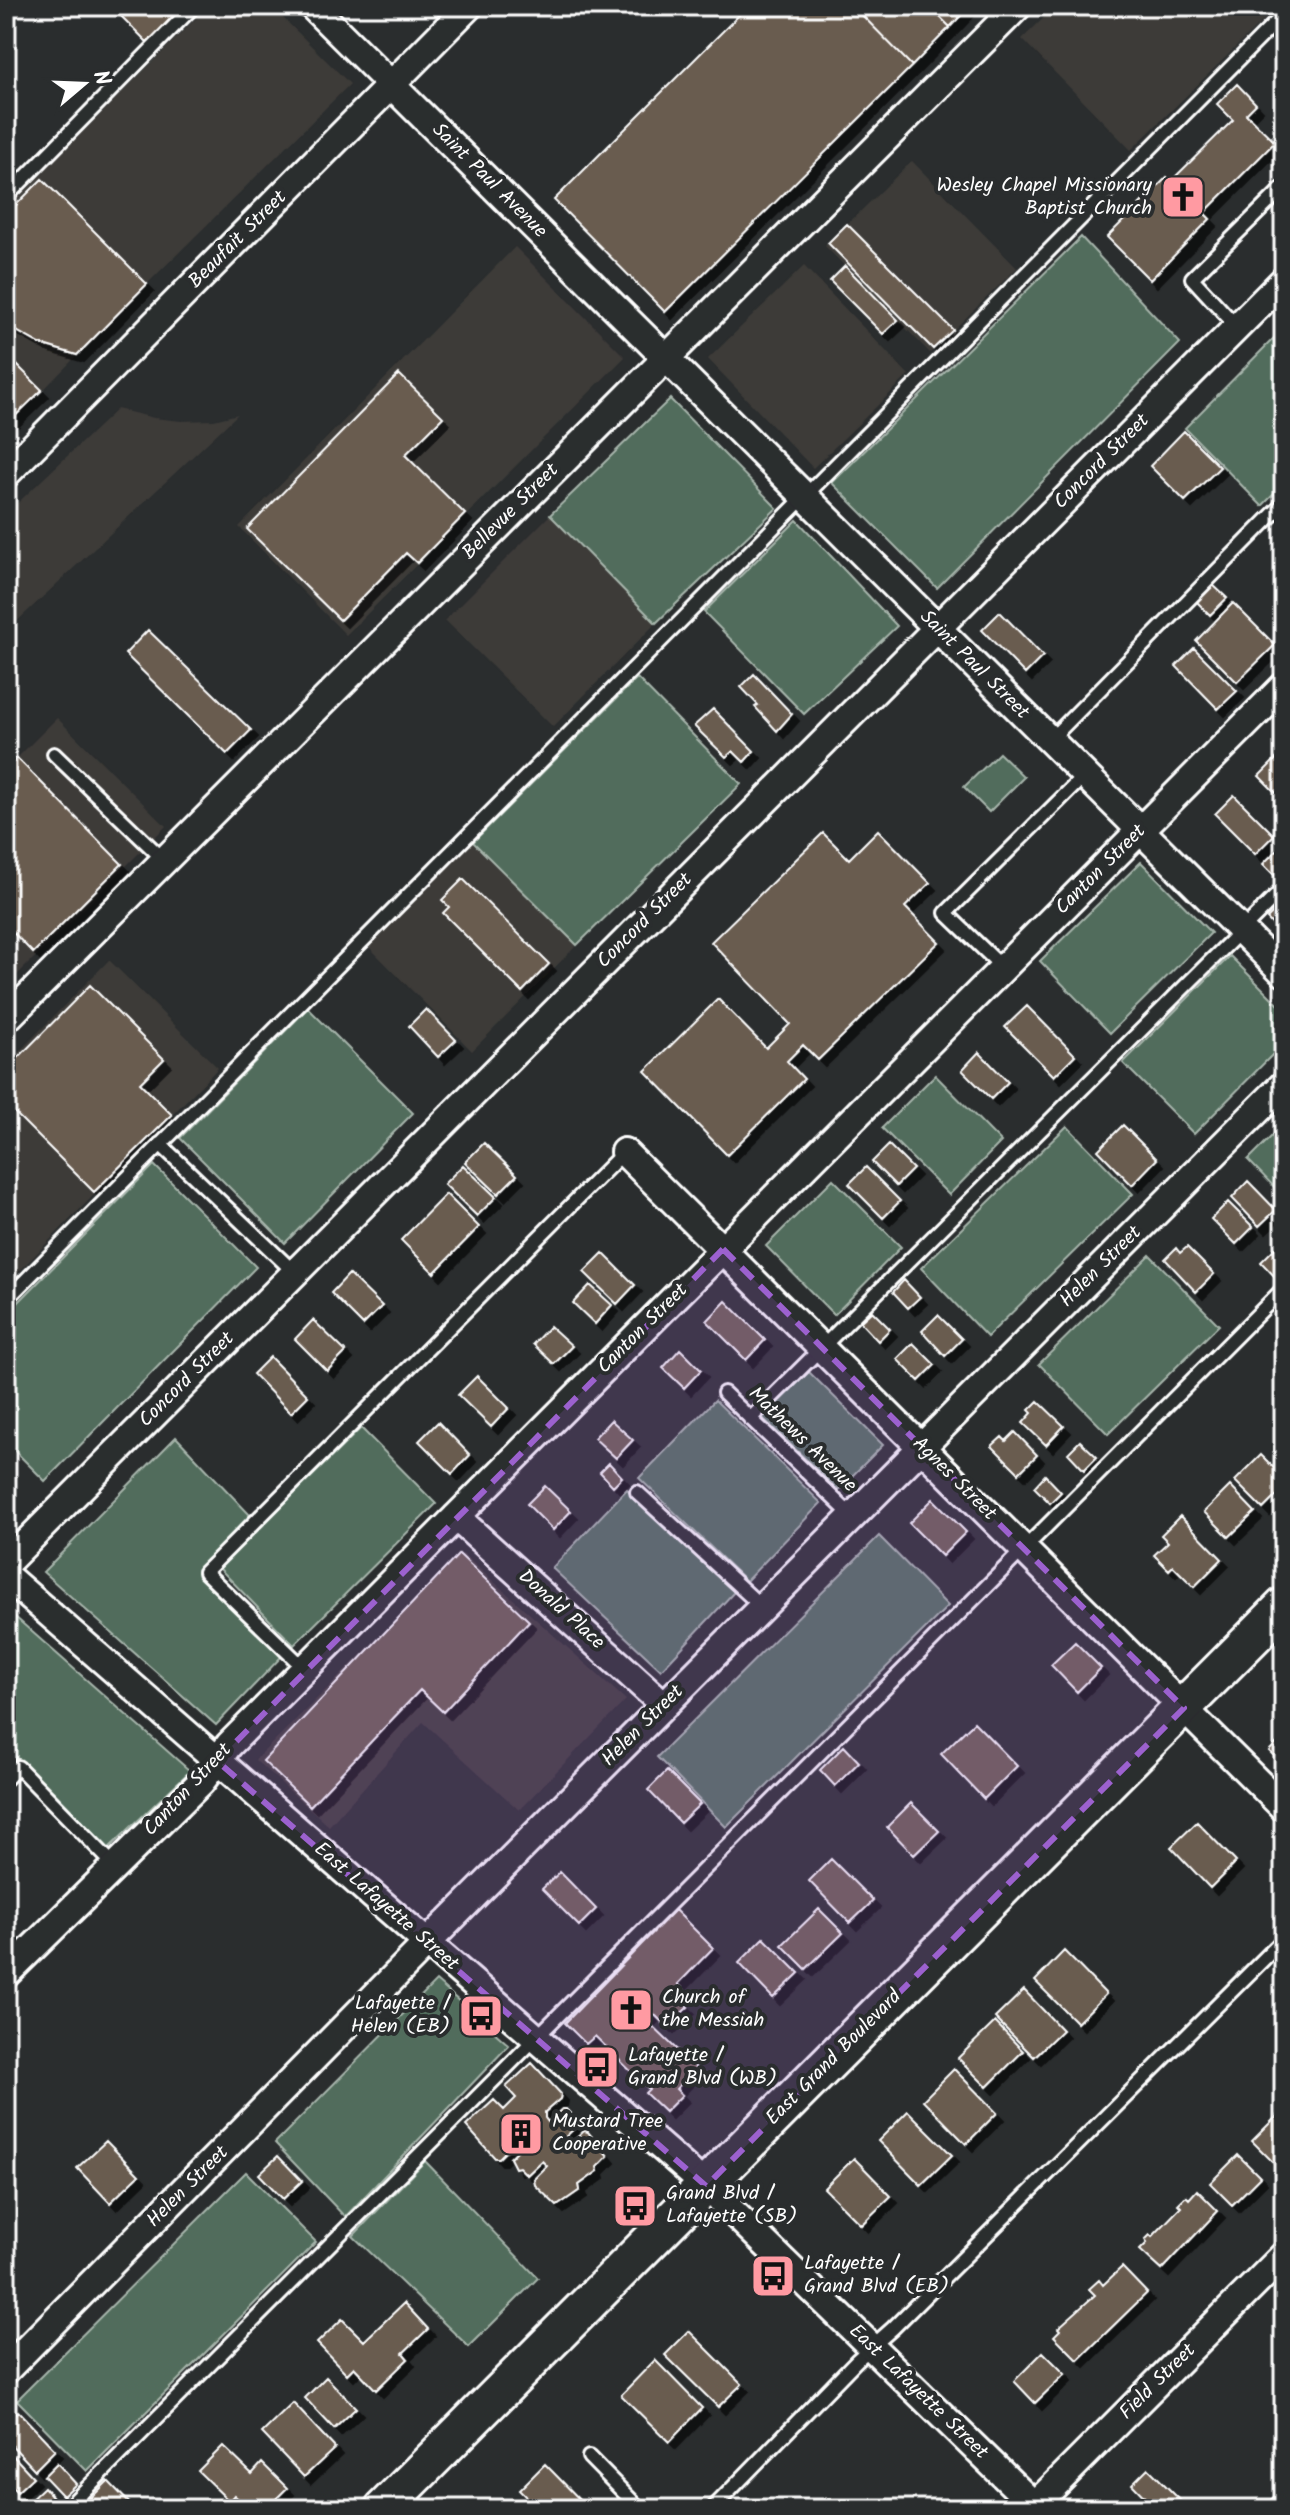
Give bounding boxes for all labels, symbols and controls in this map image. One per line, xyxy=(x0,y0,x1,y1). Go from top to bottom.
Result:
north arrow xyxy=(44,44,124,124)
text: N xyxy=(82,66,119,91)
street label: Saint Paul Avenue xyxy=(424,116,554,246)
place label: Wesley Chapel Missionary Baptist Church xyxy=(937,170,1153,225)
church icon: Wesley Chapel Missionary Baptist Church xyxy=(1159,173,1207,221)
street label: Beaufait Street xyxy=(181,183,295,297)
street label: Concord Street xyxy=(1046,406,1158,518)
street label: Bellevue Street xyxy=(455,456,567,568)
street label: Saint Paul Street xyxy=(912,603,1037,728)
street label: Canton Street xyxy=(1048,817,1154,923)
street label: Concord Street xyxy=(589,865,701,977)
street label: Helen Street xyxy=(1052,1218,1150,1316)
street label: Canton Street xyxy=(590,1276,696,1382)
street label: Concord Street xyxy=(131,1324,243,1436)
street label: Mathews Avenue xyxy=(740,1379,864,1501)
street label: Agnes Street xyxy=(904,1429,1004,1529)
street label: Donald Place xyxy=(510,1562,612,1658)
street label: Helen Street xyxy=(594,1677,692,1775)
street label: Canton Street xyxy=(136,1736,240,1844)
street label: East Lafayette Street xyxy=(306,1835,466,1980)
place label: Church of the Messiah xyxy=(662,1982,764,2037)
street label: East Grand Boulevard xyxy=(758,1982,910,2134)
church icon: Church of the Messiah xyxy=(607,1986,655,2034)
place label: Lafayette / Helen (EB) xyxy=(351,1988,452,2043)
bus stop icon: Lafayette / Helen (EB) xyxy=(457,1992,505,2040)
place label: Lafayette / Grand Blvd (WB) xyxy=(628,2040,777,2095)
bus stop icon: Lafayette / Grand Blvd (WB) xyxy=(573,2043,621,2091)
place label: Mustard Tree Cooperative xyxy=(552,2106,663,2161)
building icon: Mustard Tree Cooperative xyxy=(497,2110,545,2158)
street label: Helen Street xyxy=(139,2138,237,2236)
place label: Grand Blvd / Lafayette (SB) xyxy=(666,2178,797,2233)
bus stop icon: Grand Blvd / Lafayette (SB) xyxy=(611,2182,659,2230)
place label: Lafayette / Grand Blvd (EB) xyxy=(804,2248,949,2303)
bus stop icon: Lafayette / Grand Blvd (EB) xyxy=(749,2252,797,2300)
street label: East Lafayette Street xyxy=(841,2317,996,2468)
street label: Field Street xyxy=(1112,2336,1204,2428)

